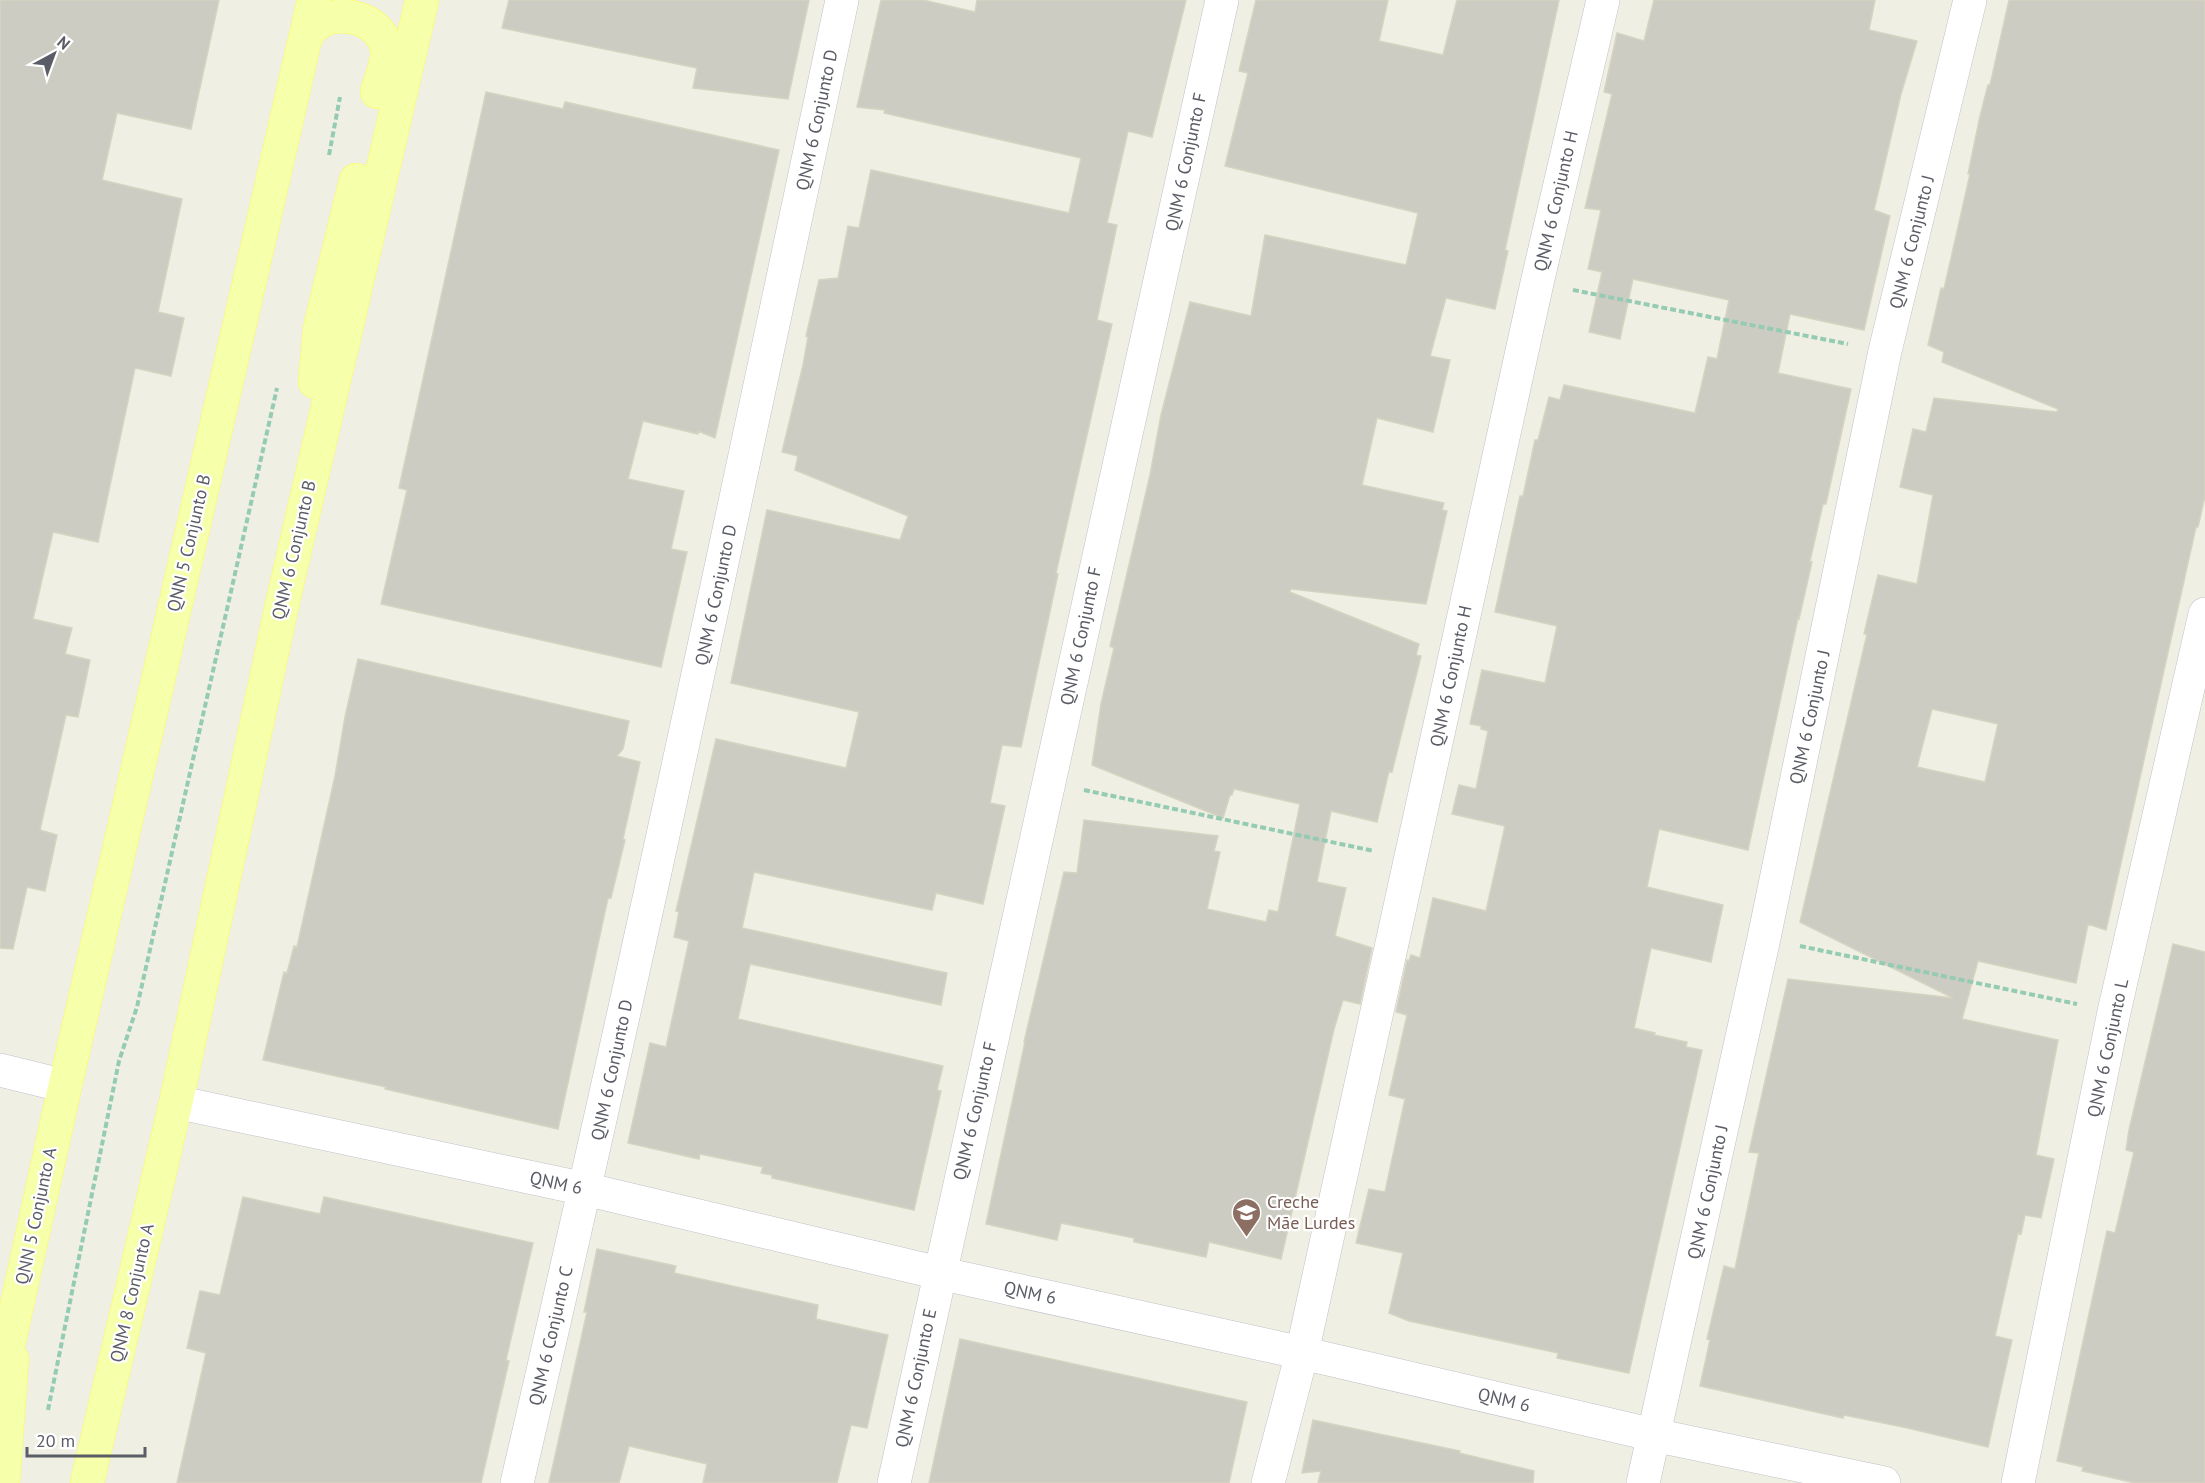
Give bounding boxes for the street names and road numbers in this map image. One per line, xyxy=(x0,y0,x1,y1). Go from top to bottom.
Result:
street label: QNM 6 Conjunto D xyxy=(790,47,843,193)
street label: QNM 6 Conjunto F xyxy=(1160,90,1211,233)
street label: QNM 6 Conjunto H xyxy=(1528,128,1583,274)
street label: QNM 6 Conjunto J xyxy=(1884,173,1939,311)
street label: QNN 5 Conjunto B xyxy=(162,472,216,614)
street label: QNM 6 Conjunto B xyxy=(266,478,321,622)
street label: QNM 6 Conjunto D xyxy=(689,522,742,668)
street label: QNM 6 Conjunto F xyxy=(1055,564,1106,707)
street label: QNM 6 Conjunto H xyxy=(1424,603,1477,749)
street label: QNM 6 Conjunto J xyxy=(1784,647,1835,786)
street label: QNM 6 Conjunto L xyxy=(2082,976,2133,1119)
street label: QNM 6 Conjunto D xyxy=(585,997,638,1143)
street label: QNM 6 Conjunto F xyxy=(947,1039,1002,1182)
street label: QNM 6 Conjunto J xyxy=(1682,1122,1733,1261)
street label: QNN 5 Conjunto A xyxy=(10,1145,61,1287)
street label: QNM 6 xyxy=(528,1166,585,1199)
street label: QNM 8 Conjunto A xyxy=(104,1221,159,1365)
street label: QNM 6 Conjunto C xyxy=(523,1264,578,1408)
street label: QNM 6 xyxy=(1002,1276,1059,1309)
street label: QNM 6 Conjunto E xyxy=(890,1306,941,1450)
street label: QNM 6 xyxy=(1476,1382,1533,1417)

